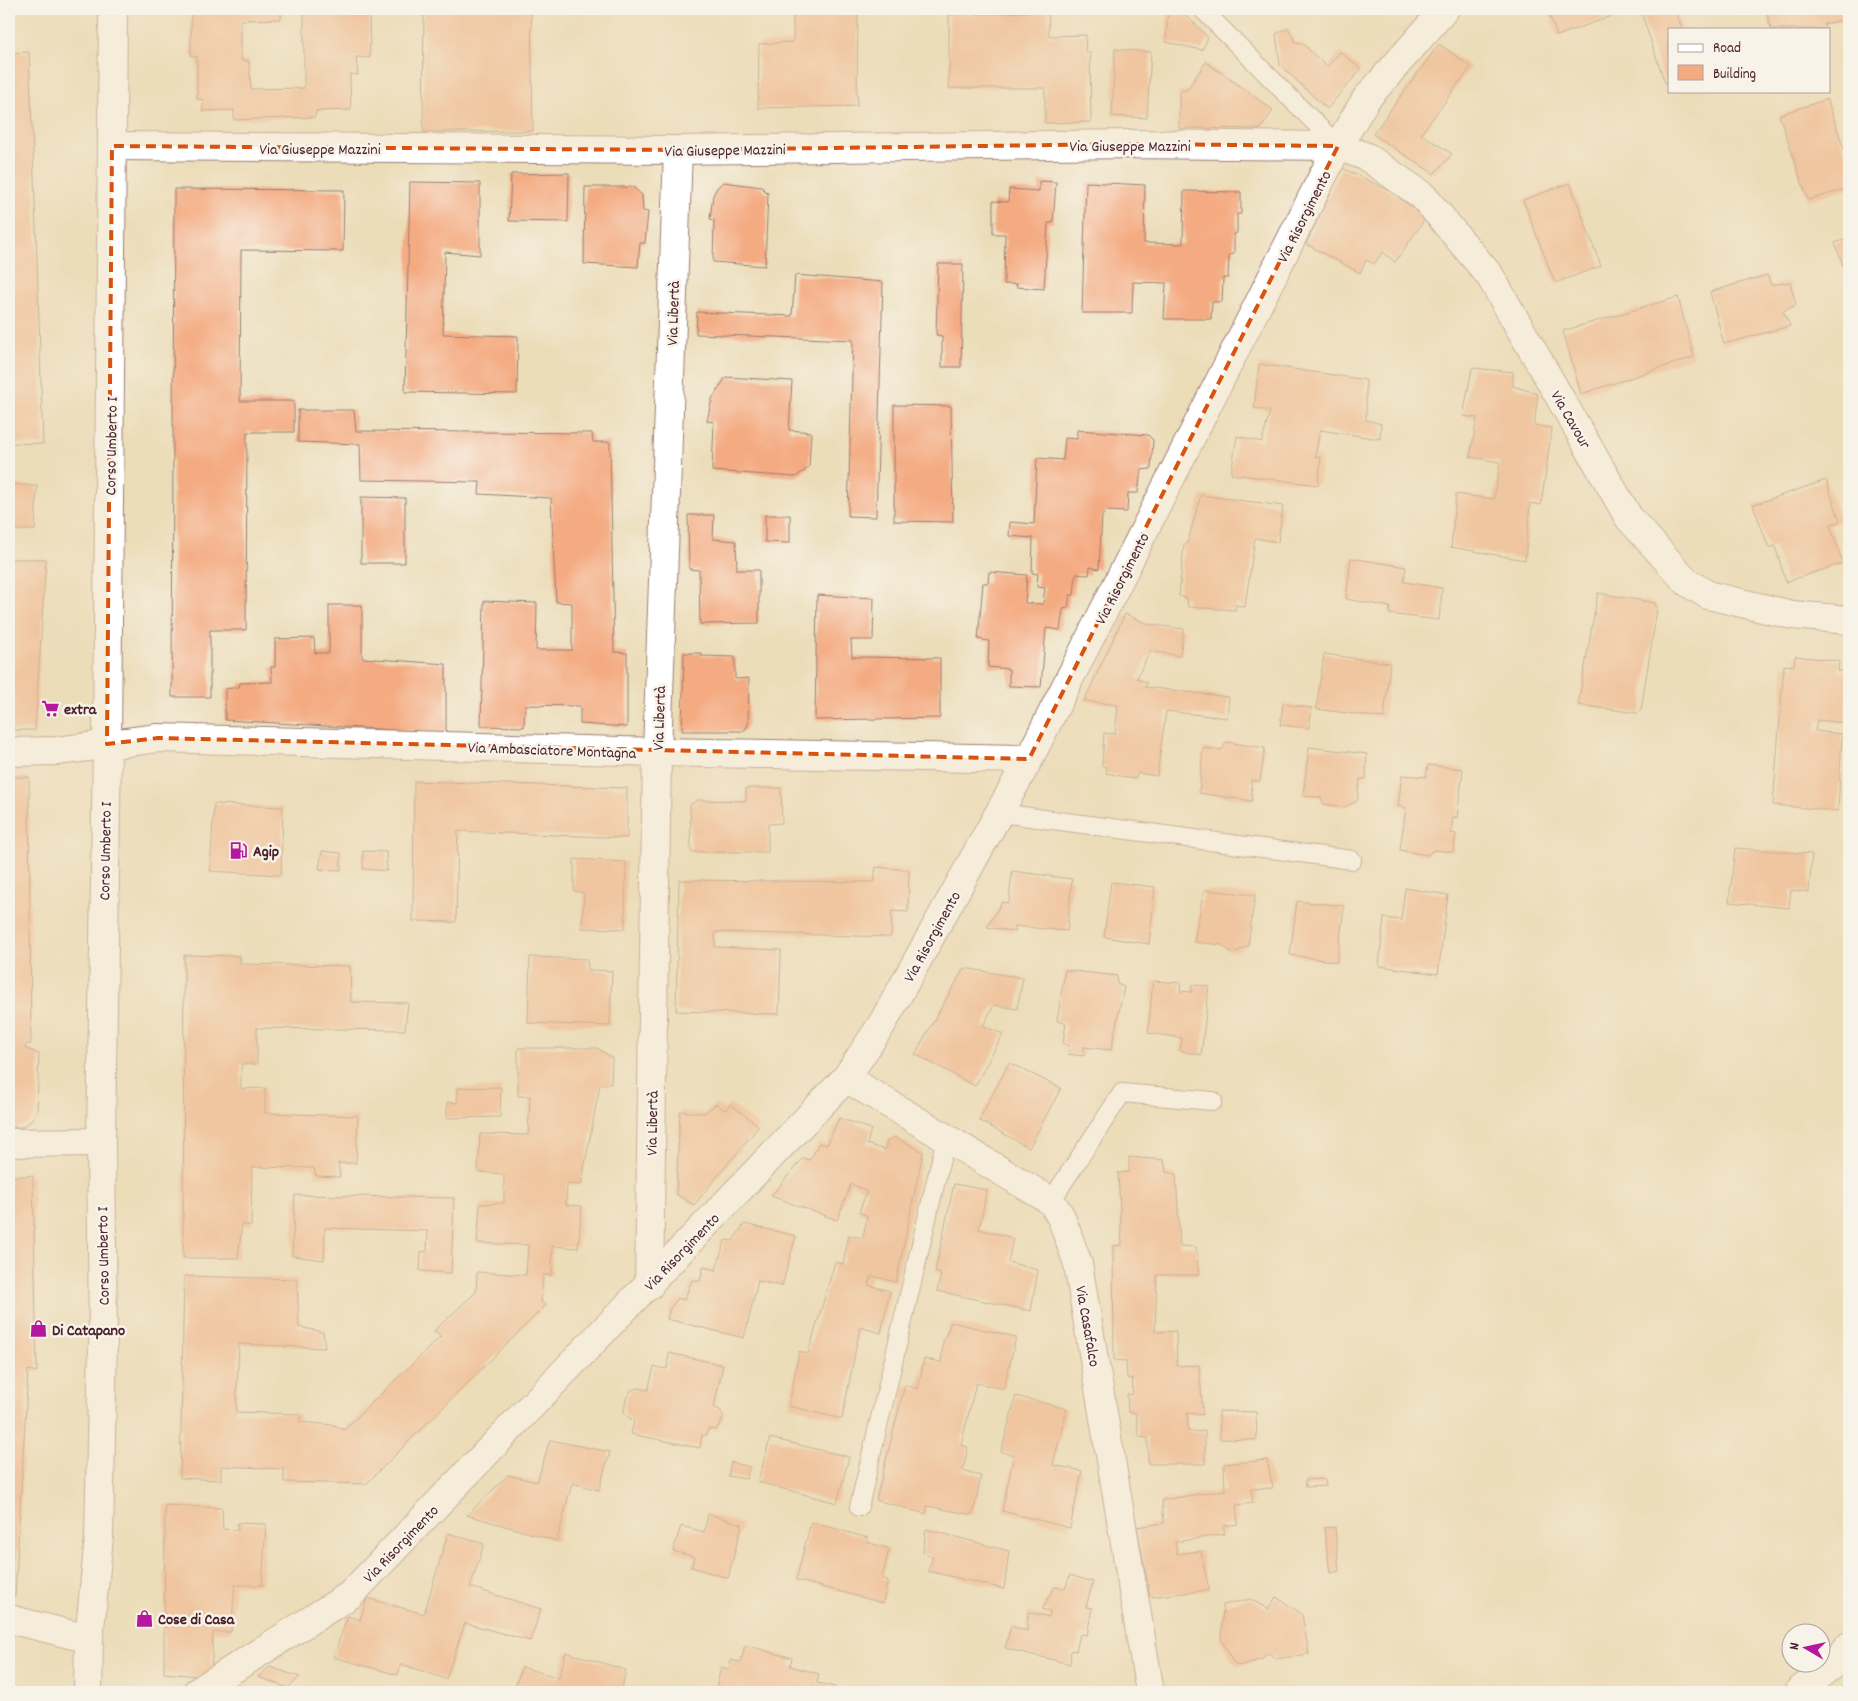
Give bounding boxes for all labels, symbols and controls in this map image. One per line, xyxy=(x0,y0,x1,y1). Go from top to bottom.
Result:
legend xyxy=(1668,28,1830,92)
text: Road xyxy=(1713,38,1741,60)
text: Building xyxy=(1713,64,1756,86)
street label: Via Giuseppe Mazzini xyxy=(1069,136,1191,159)
street label: Via Giuseppe Mazzini xyxy=(259,139,381,162)
street label: Via Giuseppe Mazzini xyxy=(664,139,786,164)
street label: Via Risorgimento xyxy=(1272,167,1338,267)
street label: Via Libertà xyxy=(662,280,687,346)
street label: Via Cavour xyxy=(1544,387,1596,454)
street label: Corso Umberto I xyxy=(100,396,125,496)
street label: Via Risorgimento xyxy=(1090,529,1156,629)
street label: Via Libertà xyxy=(648,685,673,751)
supermarket icon: extra xyxy=(40,698,60,718)
place label: extra xyxy=(64,699,98,722)
street label: Via Ambasciatore Montagna xyxy=(467,737,637,766)
street label: Corso Umberto I xyxy=(94,801,119,901)
fuel station icon: Agip xyxy=(229,840,249,860)
place label: Agip xyxy=(253,841,279,864)
street label: Via Risorgimento xyxy=(899,888,968,987)
street label: Via Libertà xyxy=(641,1090,666,1156)
street label: Corso Umberto I xyxy=(92,1206,117,1306)
street label: Via Risorgimento xyxy=(640,1209,726,1297)
street label: Via Casafalco xyxy=(1068,1284,1105,1369)
shop icon: Di Catapano xyxy=(28,1319,48,1339)
place label: Di Catapano xyxy=(52,1320,125,1343)
street label: Via Risorgimento xyxy=(359,1501,445,1589)
shop icon: Cose di Casa xyxy=(134,1608,154,1628)
place label: Cose di Casa xyxy=(158,1609,236,1632)
north arrow xyxy=(1780,1624,1830,1674)
text: N xyxy=(1785,1641,1806,1651)

